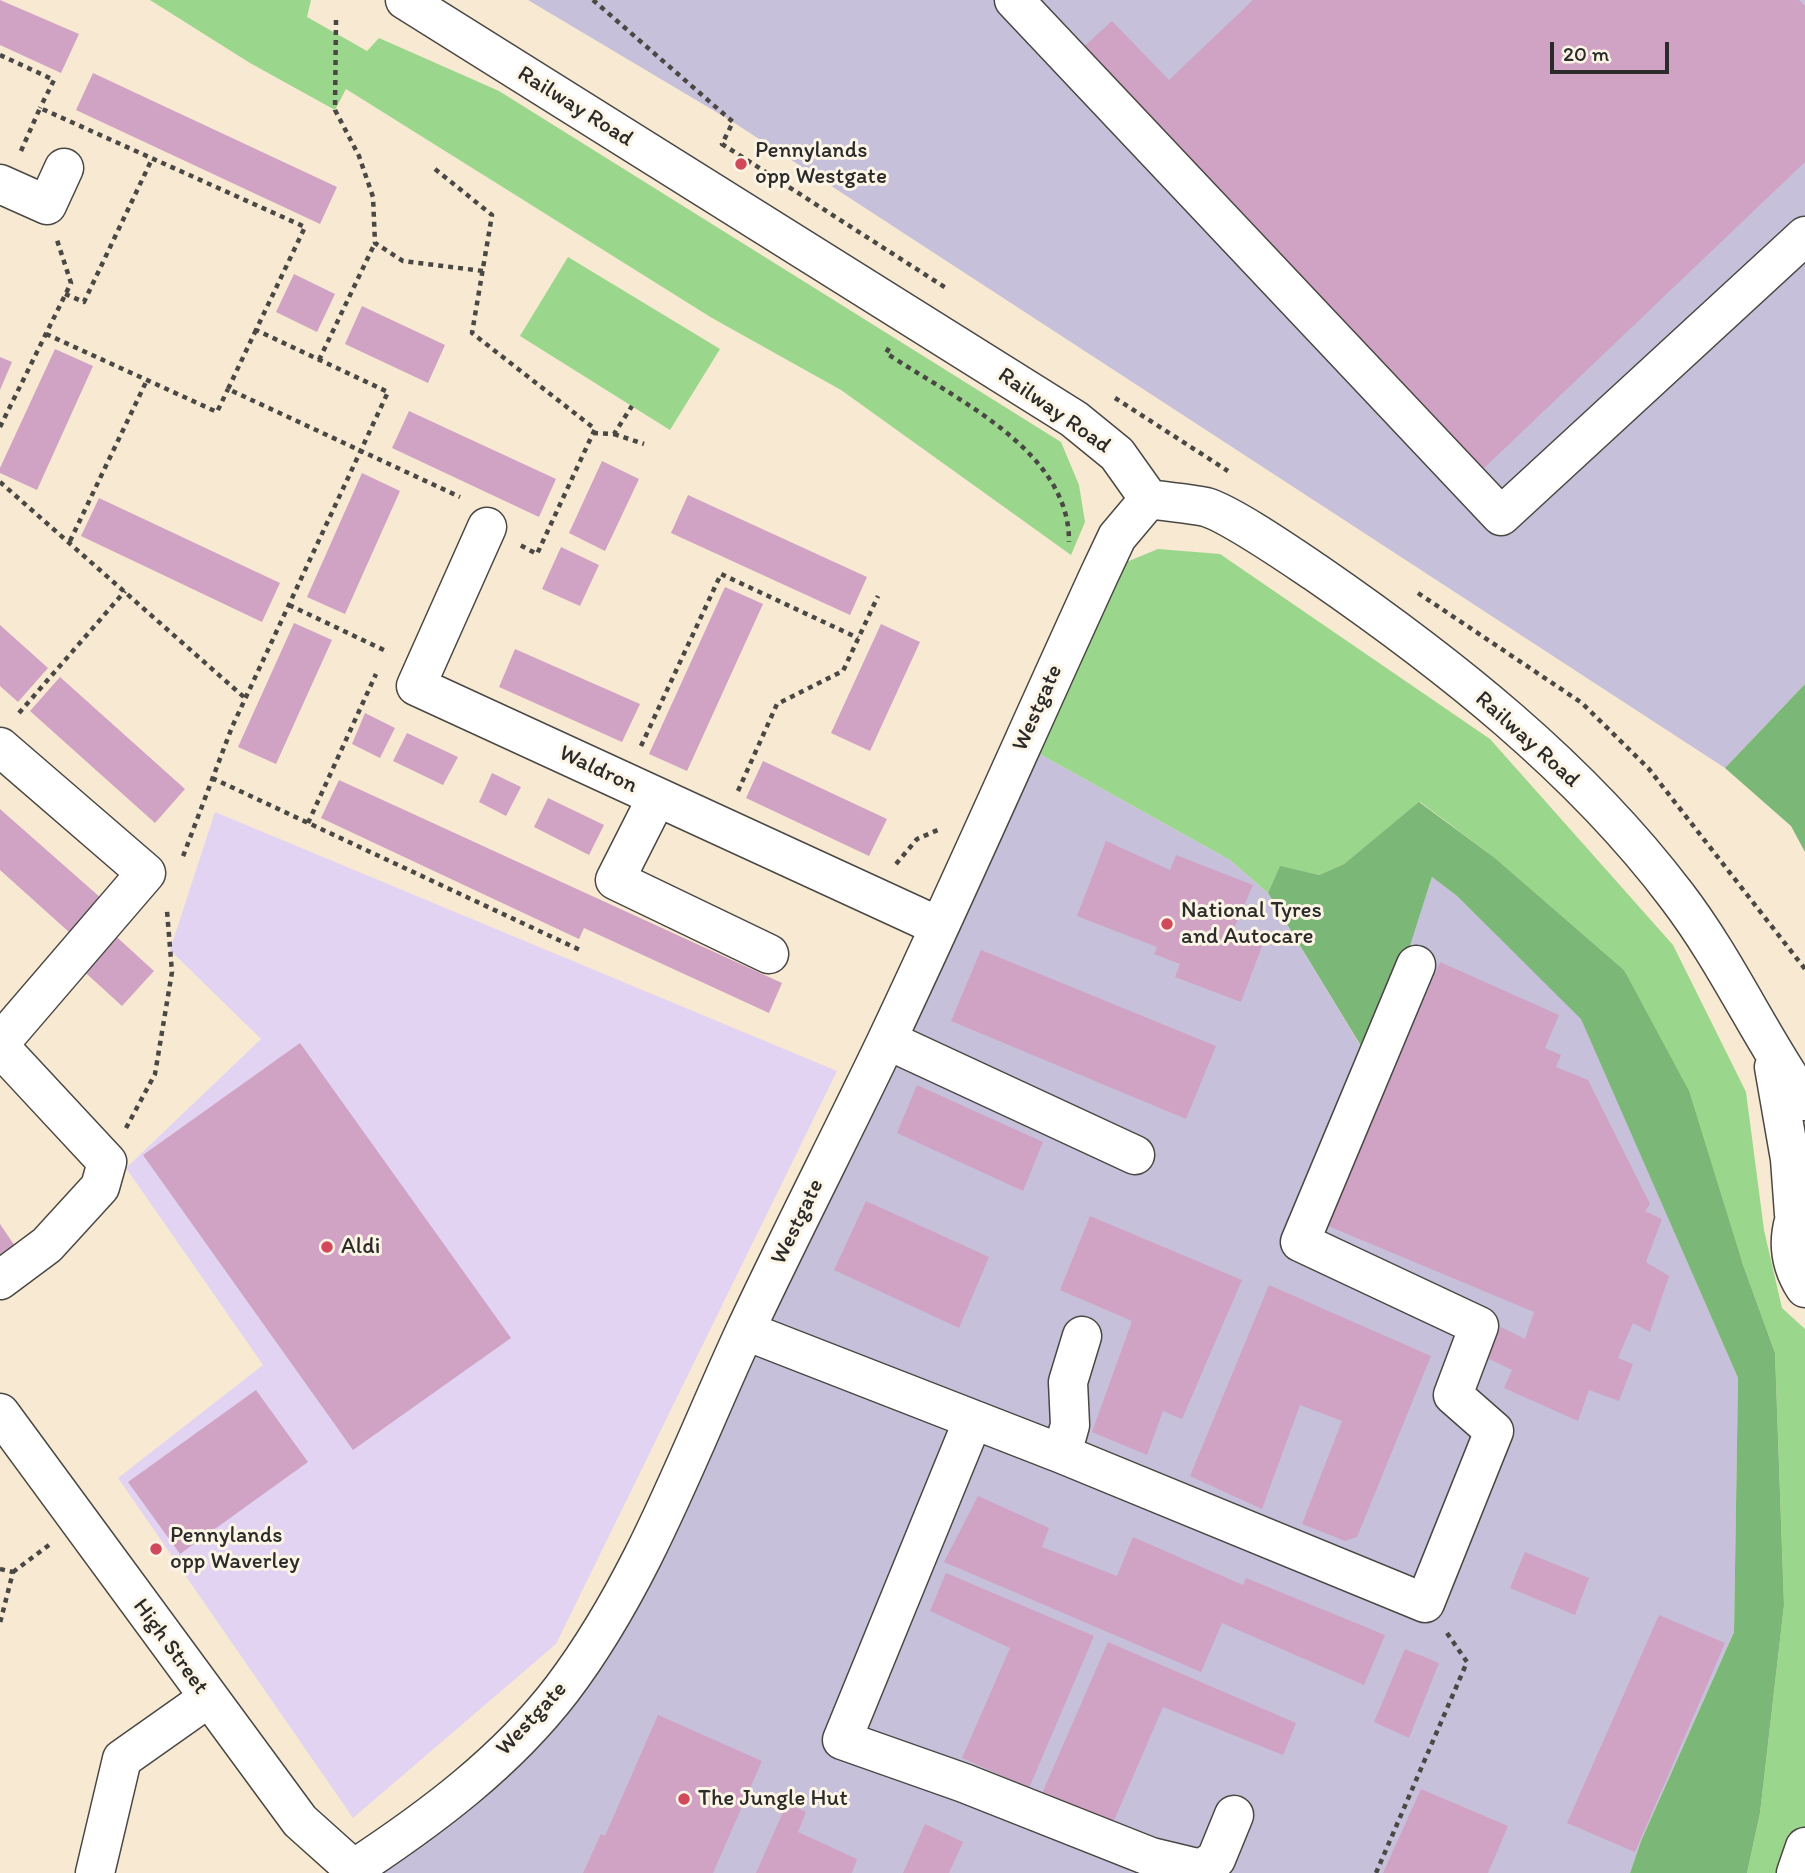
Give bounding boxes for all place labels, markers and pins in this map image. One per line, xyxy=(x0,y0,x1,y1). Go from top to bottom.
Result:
place label: Pennylands opp Westgate xyxy=(755,137,887,191)
marker: Pennylands opp Westgate xyxy=(733,156,749,172)
place label: National Tyres and Autocare xyxy=(1181,897,1322,951)
marker: National Tyres and Autocare xyxy=(1159,916,1175,932)
place label: Aldi xyxy=(341,1233,380,1261)
marker: Aldi xyxy=(319,1239,335,1255)
place label: Pennylands opp Waverley xyxy=(170,1522,300,1576)
marker: Pennylands opp Waverley xyxy=(148,1541,164,1557)
place label: The Jungle Hut xyxy=(698,1785,848,1813)
marker: The Jungle Hut xyxy=(676,1791,692,1807)

